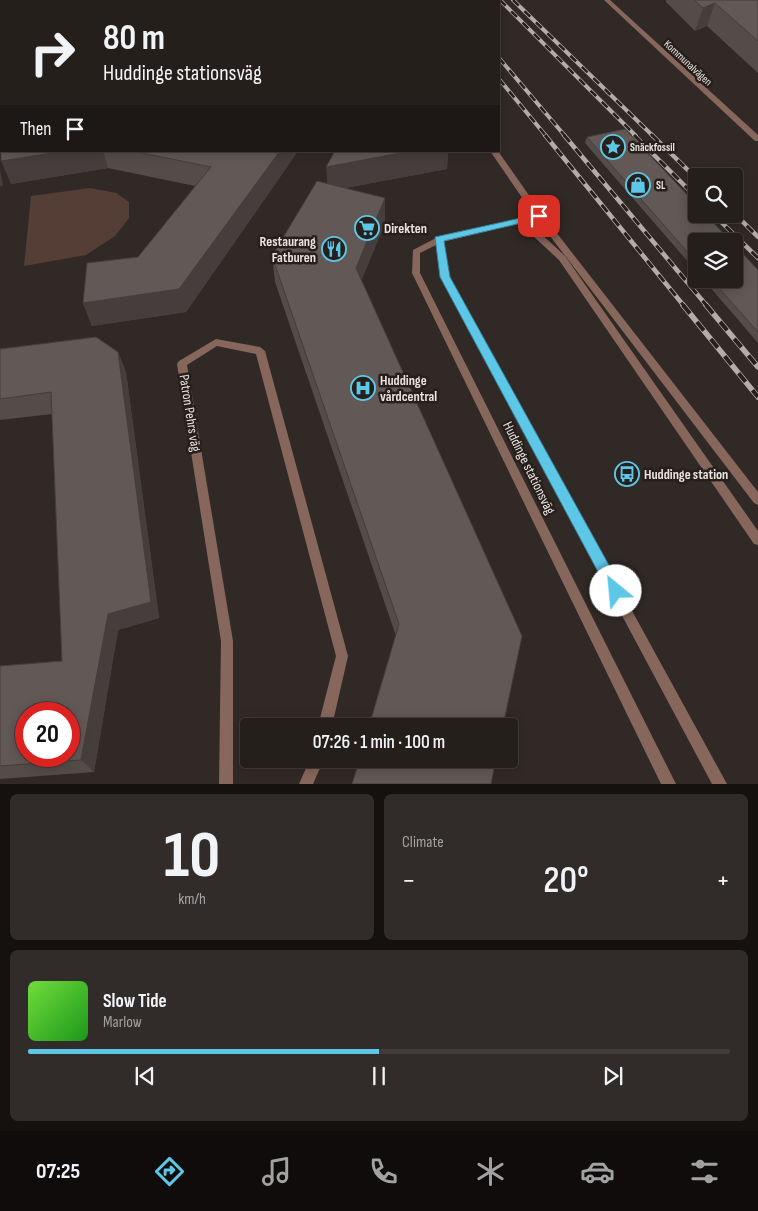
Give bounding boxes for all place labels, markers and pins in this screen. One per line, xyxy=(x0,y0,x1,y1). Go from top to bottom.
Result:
place icon: Snäckfossil xyxy=(600,134,626,160)
place label: Snäckfossil xyxy=(630,141,675,154)
shop icon: SL xyxy=(625,172,651,198)
place label: SL xyxy=(656,179,666,192)
pin xyxy=(518,195,560,237)
supermarket icon: Direkten xyxy=(354,215,380,241)
place label: Direkten xyxy=(384,220,427,237)
place label: Restaurang Fatburen xyxy=(259,233,316,266)
restaurant icon: Restaurang Fatburen xyxy=(321,236,347,262)
place label: Huddinge vårdcentral xyxy=(380,372,437,405)
hospital icon: Huddinge vårdcentral xyxy=(350,375,376,401)
bus stop icon: Huddinge station xyxy=(614,461,640,487)
place label: Huddinge station xyxy=(644,466,728,483)

